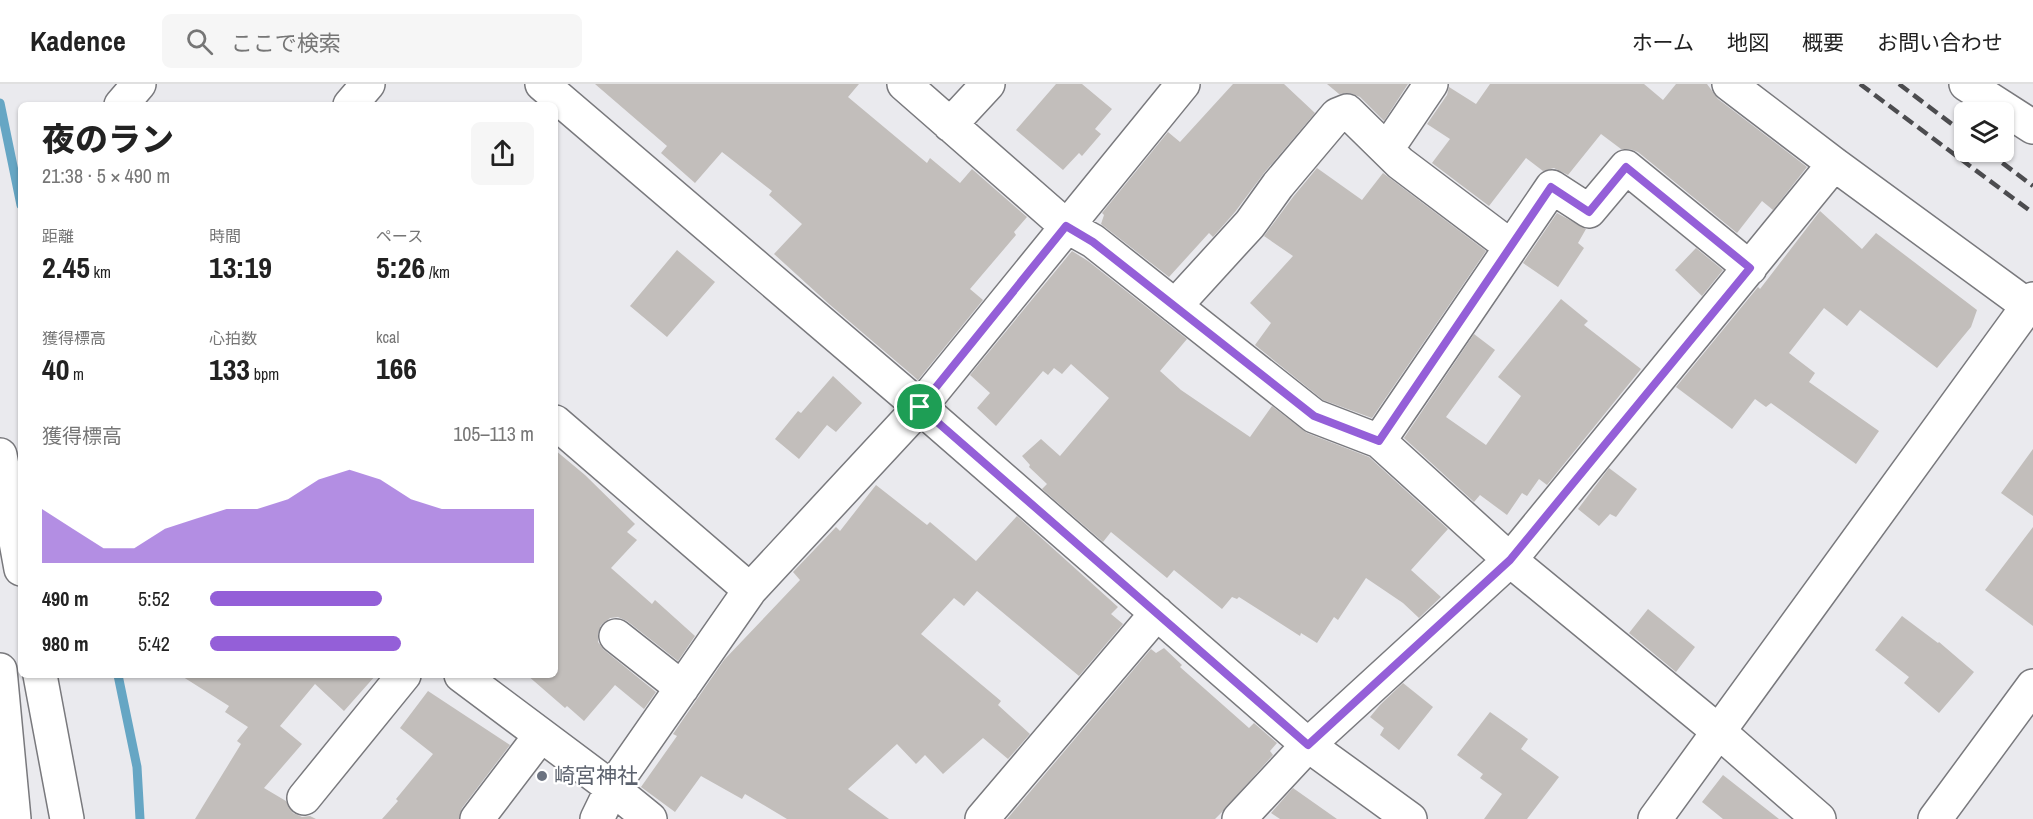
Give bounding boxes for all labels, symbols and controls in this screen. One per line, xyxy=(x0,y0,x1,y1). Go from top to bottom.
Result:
search box xyxy=(162,14,582,68)
text: Kadence xyxy=(30,22,126,60)
icon: search xyxy=(183,25,216,58)
text: ここで検索 xyxy=(231,28,341,58)
text: ホーム xyxy=(1632,28,1694,57)
text: 地図 xyxy=(1727,28,1769,57)
text: 概要 xyxy=(1802,28,1844,57)
text: お問い合わせ xyxy=(1877,28,2003,57)
map controls xyxy=(1954,102,2014,162)
button: layers xyxy=(1954,102,2014,162)
text: 夜のラン xyxy=(42,117,174,161)
button: share xyxy=(471,122,534,185)
text: 21:38 · 5 × 490 m xyxy=(42,162,170,189)
text: 距離 xyxy=(42,225,74,247)
text: 時間 xyxy=(209,225,241,247)
text: ペース xyxy=(376,225,423,247)
text: 2.45 xyxy=(42,247,90,287)
text: 13:19 xyxy=(209,247,272,287)
text: 5:26 xyxy=(376,247,425,287)
text: km xyxy=(90,261,111,283)
text: /km xyxy=(425,261,450,283)
text: kcal xyxy=(376,326,399,348)
text: 獲得標高 xyxy=(42,327,106,349)
text: 心拍数 xyxy=(209,327,257,349)
text: 166 xyxy=(376,348,417,388)
text: 40 xyxy=(42,349,69,389)
text: 133 xyxy=(209,349,250,389)
text: m xyxy=(69,363,84,385)
text: bpm xyxy=(250,363,279,385)
pin xyxy=(894,381,945,432)
icon: arrive xyxy=(903,390,936,423)
text: 105–113 m xyxy=(453,420,534,447)
text: 獲得標高 xyxy=(42,422,122,449)
text: 490 m xyxy=(42,585,89,612)
text: 5:52 xyxy=(138,585,170,612)
text: 980 m xyxy=(42,630,89,657)
text: 5:42 xyxy=(138,630,170,657)
place label: 崎宮神社 xyxy=(554,761,638,790)
marker: 崎宮神社 xyxy=(535,769,549,783)

